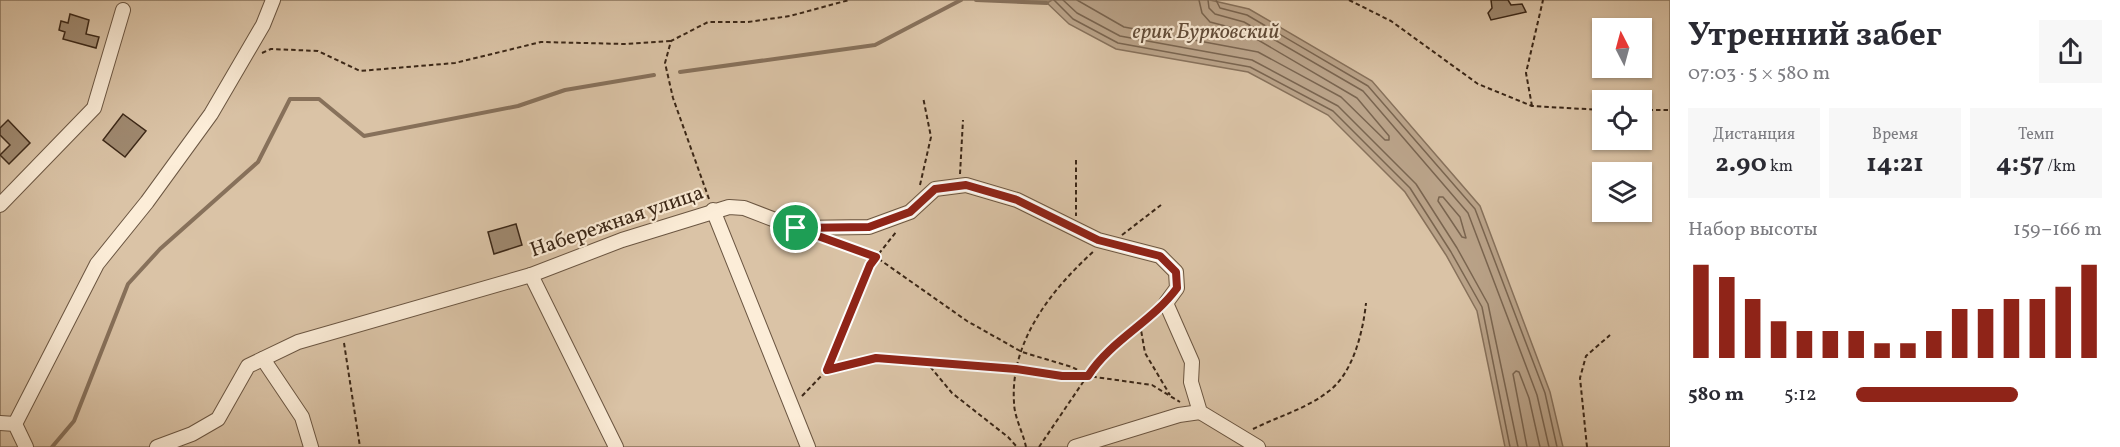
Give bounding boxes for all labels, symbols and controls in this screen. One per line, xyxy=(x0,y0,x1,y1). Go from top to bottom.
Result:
text: Утренний забег xyxy=(1688,14,1942,60)
water label: ерик Бурковский xyxy=(1133,17,1279,48)
north arrow xyxy=(1592,18,1652,78)
map controls xyxy=(1592,18,1652,222)
button: share xyxy=(2039,20,2102,83)
text: 07:03 · 5 × 580 m xyxy=(1688,60,1830,88)
button: locate xyxy=(1592,90,1652,150)
text: Дистанция xyxy=(1713,124,1795,146)
text: Время xyxy=(1872,124,1918,146)
text: Темп xyxy=(2018,124,2054,146)
text: 2.90 xyxy=(1715,146,1767,182)
text: 14:21 xyxy=(1866,146,1924,182)
text: 4:57 xyxy=(1996,146,2044,182)
text: km xyxy=(1767,156,1793,178)
text: /km xyxy=(2044,156,2076,178)
button: layers xyxy=(1592,162,1652,222)
street label: Набережная улица xyxy=(526,179,708,265)
pin xyxy=(770,202,821,253)
icon: arrive xyxy=(779,211,812,244)
text: Набор высоты xyxy=(1688,216,1818,244)
text: 159–166 m xyxy=(2013,216,2102,244)
text: 580 m xyxy=(1688,381,1744,409)
text: 5:12 xyxy=(1784,381,1817,409)

